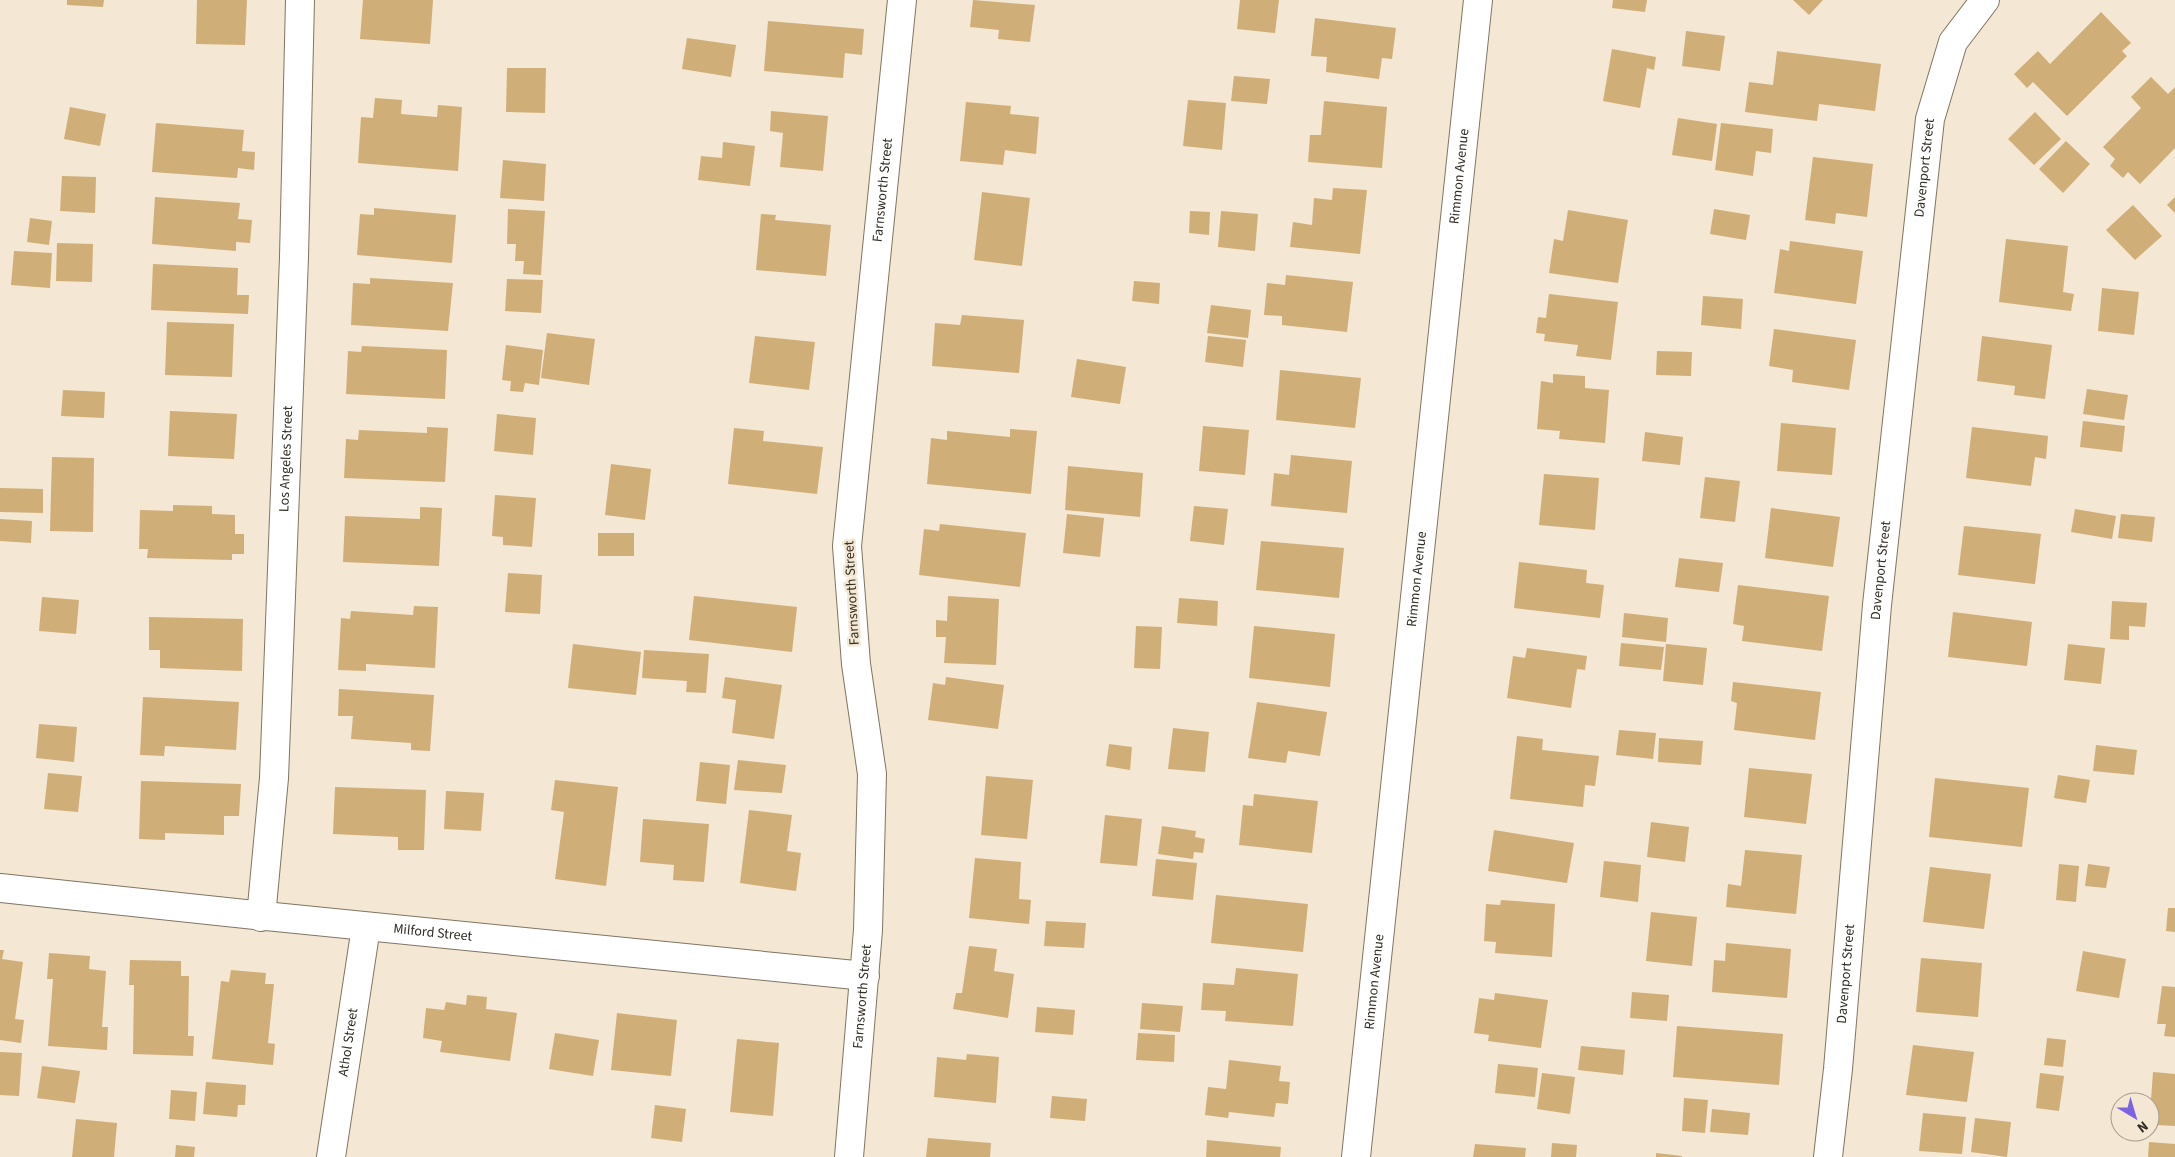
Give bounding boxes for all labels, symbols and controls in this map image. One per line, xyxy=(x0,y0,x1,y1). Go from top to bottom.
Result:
street label: Davenport Street xyxy=(1909,117,1940,218)
street label: Rimmon Avenue xyxy=(1444,128,1474,225)
street label: Farnsworth Street xyxy=(868,137,898,243)
street label: Los Angeles Street xyxy=(274,405,298,512)
street label: Davenport Street xyxy=(1866,520,1896,621)
street label: Rimmon Avenue xyxy=(1402,530,1432,628)
street label: Farnsworth Street xyxy=(839,540,865,646)
street label: Milford Street xyxy=(392,919,473,947)
street label: Davenport Street xyxy=(1832,923,1860,1024)
street label: Rimmon Avenue xyxy=(1359,933,1389,1031)
street label: Farnsworth Street xyxy=(848,943,877,1050)
street label: Athol Street xyxy=(333,1007,364,1078)
north arrow xyxy=(2110,1092,2160,1142)
text: N xyxy=(2133,1116,2152,1137)

